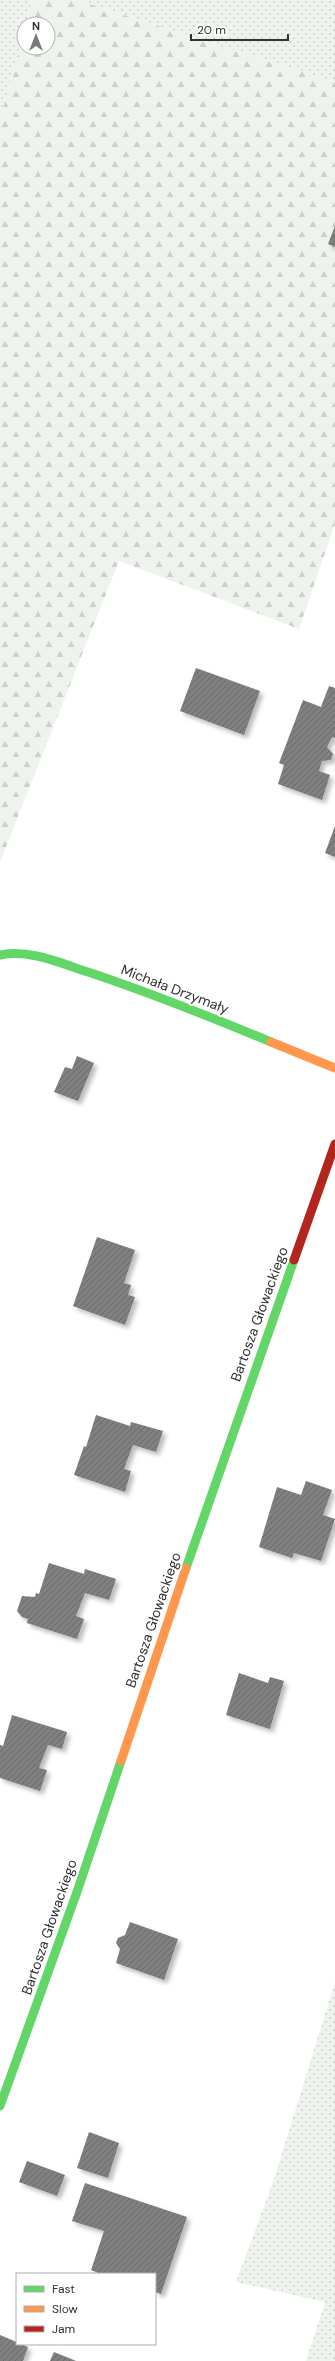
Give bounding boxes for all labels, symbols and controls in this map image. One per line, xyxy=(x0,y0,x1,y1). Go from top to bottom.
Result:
north arrow xyxy=(16,16,56,56)
scale bar xyxy=(191,16,288,42)
text: N xyxy=(32,19,40,33)
text: 20 m xyxy=(197,22,226,38)
street label: Michała Drzymały xyxy=(119,960,232,1018)
street label: Bartosza Głowackiego xyxy=(226,1244,292,1384)
street label: Bartosza Głowackiego xyxy=(121,1550,185,1690)
street label: Bartosza Głowackiego xyxy=(17,1857,81,1997)
legend xyxy=(16,2273,156,2345)
text: Fast xyxy=(52,2281,75,2297)
text: Slow xyxy=(52,2301,78,2317)
text: Jam xyxy=(52,2321,75,2337)

